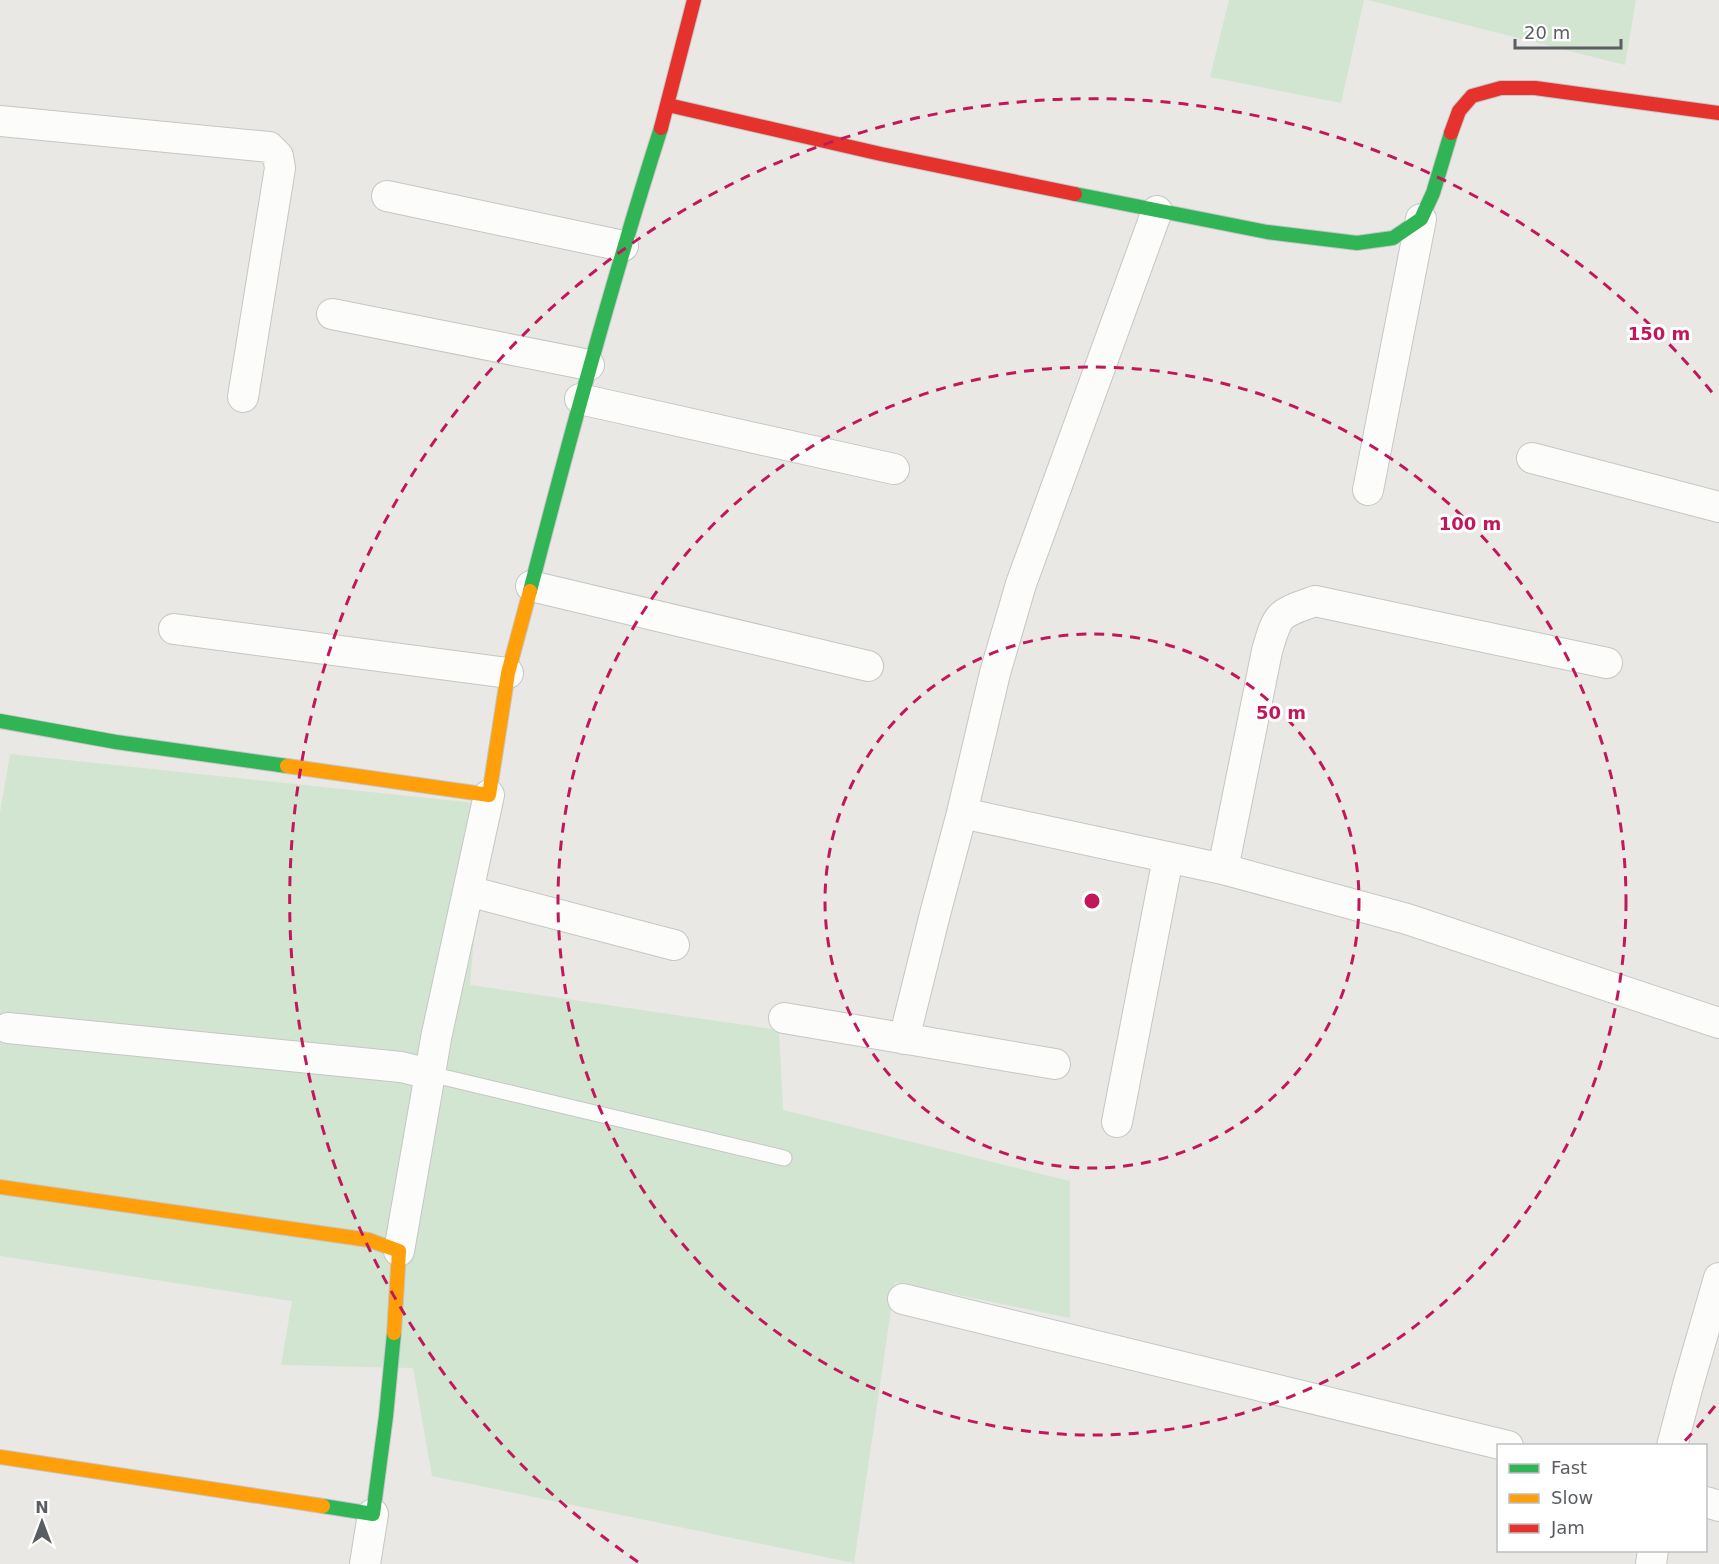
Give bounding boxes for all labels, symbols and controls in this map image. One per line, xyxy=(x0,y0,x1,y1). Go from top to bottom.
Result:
scale bar xyxy=(1515,12,1622,50)
text: 20 m xyxy=(1524,22,1570,43)
text: 150 m xyxy=(1628,323,1690,344)
text: 100 m xyxy=(1439,513,1501,534)
text: 50 m xyxy=(1256,702,1306,723)
centre of rings xyxy=(1082,891,1102,911)
legend xyxy=(1497,1444,1707,1552)
text: Fast xyxy=(1551,1457,1587,1478)
text: Slow xyxy=(1551,1487,1593,1508)
north arrow xyxy=(12,1492,72,1552)
text: N xyxy=(35,1498,49,1517)
text: Jam xyxy=(1550,1517,1585,1538)

